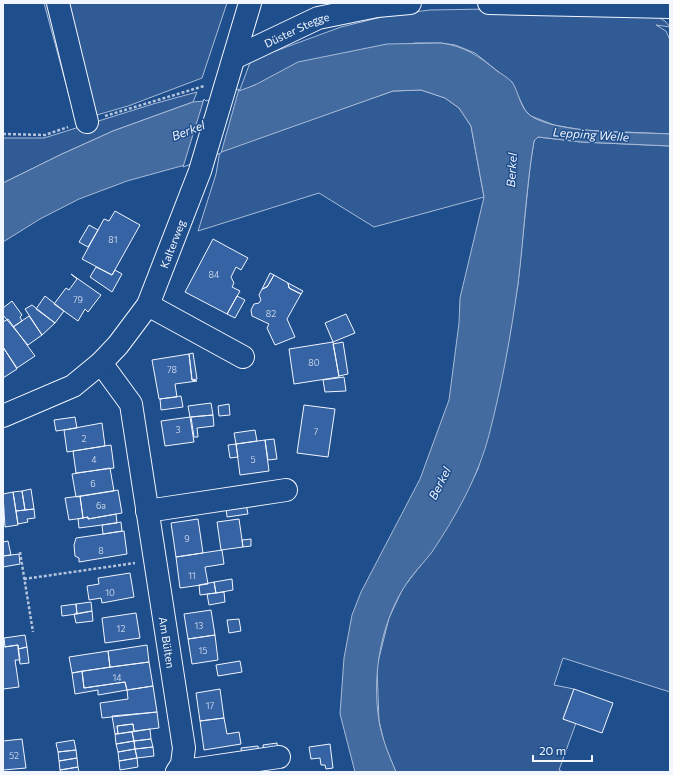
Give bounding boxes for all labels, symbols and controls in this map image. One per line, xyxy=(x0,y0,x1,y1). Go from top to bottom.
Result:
street label: Düster Stegge xyxy=(262,9,330,49)
water label: Berkel xyxy=(169,117,207,143)
water label: Lepping Welle xyxy=(552,124,630,144)
water label: Berkel xyxy=(503,151,519,188)
street label: Kalterweg xyxy=(157,217,187,270)
house number: 81 xyxy=(108,234,118,245)
house number: 84 xyxy=(209,269,220,280)
house number: 79 xyxy=(73,294,83,305)
house number: 82 xyxy=(266,308,276,319)
house number: 80 xyxy=(308,357,320,368)
house number: 78 xyxy=(167,364,177,375)
house number: 3 xyxy=(175,424,181,435)
house number: 7 xyxy=(314,426,319,437)
house number: 2 xyxy=(82,433,87,444)
house number: 4 xyxy=(91,454,97,465)
house number: 5 xyxy=(250,454,256,465)
water label: Berkel xyxy=(425,464,453,502)
house number: 6 xyxy=(90,478,96,489)
house number: 6a xyxy=(96,500,106,511)
house number: 9 xyxy=(184,533,190,544)
house number: 8 xyxy=(98,545,104,556)
house number: 11 xyxy=(188,570,196,581)
house number: 10 xyxy=(105,587,115,598)
street label: Am Bülten xyxy=(157,616,178,669)
house number: 13 xyxy=(195,620,203,631)
house number: 12 xyxy=(117,623,125,634)
house number: 15 xyxy=(198,645,208,656)
house number: 14 xyxy=(112,672,122,683)
house number: 17 xyxy=(206,700,215,711)
scale bar xyxy=(533,737,592,763)
text: 20 m xyxy=(539,743,566,757)
house number: 52 xyxy=(9,750,19,761)

